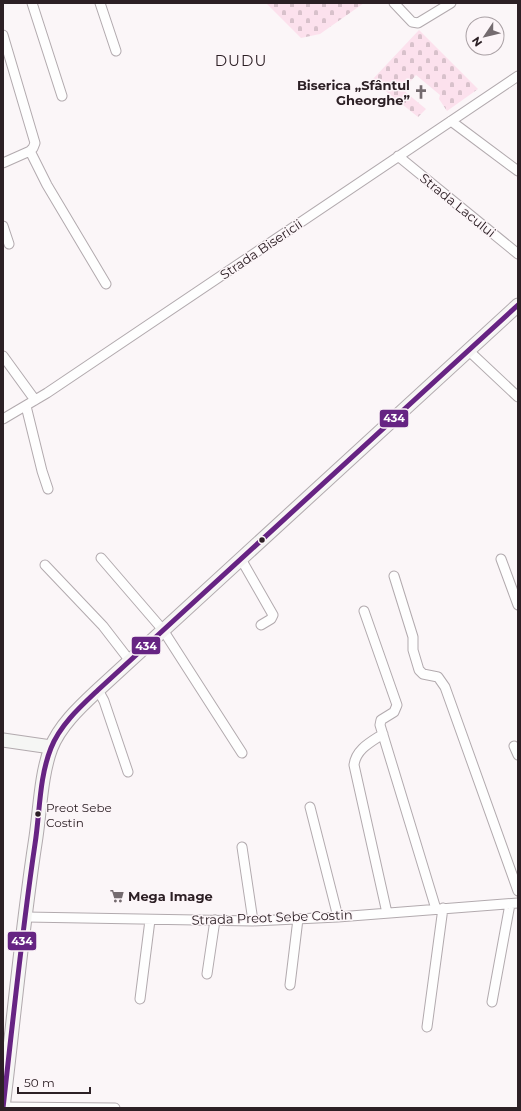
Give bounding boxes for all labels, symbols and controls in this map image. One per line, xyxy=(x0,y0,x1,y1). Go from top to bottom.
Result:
north arrow xyxy=(465,16,505,56)
text: N xyxy=(469,34,485,49)
district label: DUDU xyxy=(215,51,267,70)
place label: Biserica „Sfântul Gheorghe” xyxy=(297,77,411,108)
church icon: Biserica „Sfântul Gheorghe” xyxy=(413,84,429,100)
street label: Strada Lacului xyxy=(417,170,499,240)
street label: Strada Bisericii xyxy=(217,216,305,282)
line badge: 434 xyxy=(379,409,409,428)
text: 434 xyxy=(383,411,405,425)
unlabelled marker xyxy=(257,535,267,545)
line badge: 434 xyxy=(131,636,161,655)
text: 434 xyxy=(135,639,157,653)
place label: Preot Sebe Costin xyxy=(46,800,112,830)
marker: Preot Sebe Costin xyxy=(33,809,43,819)
supermarket icon: Mega Image xyxy=(109,888,125,904)
place label: Mega Image xyxy=(128,888,213,904)
street label: Strada Preot Sebe Costin xyxy=(191,906,353,928)
line badge: 434 xyxy=(7,931,37,951)
text: 434 xyxy=(11,934,33,948)
scale bar xyxy=(18,1069,90,1095)
text: 50 m xyxy=(24,1075,55,1090)

